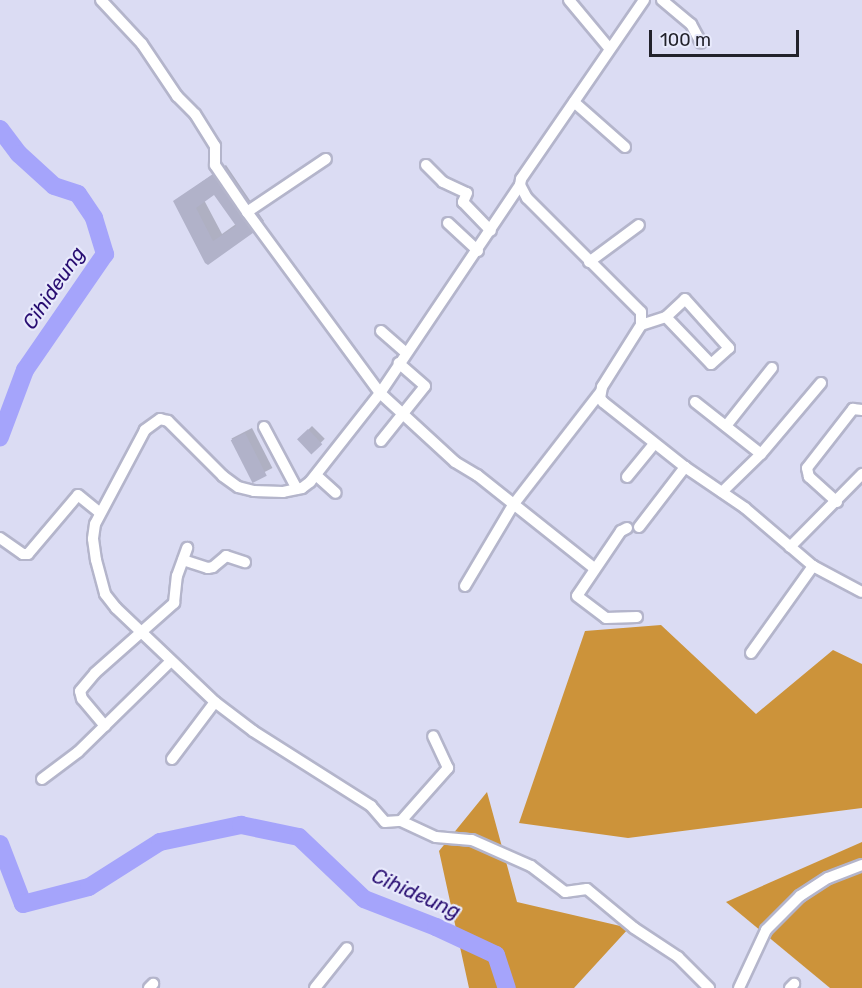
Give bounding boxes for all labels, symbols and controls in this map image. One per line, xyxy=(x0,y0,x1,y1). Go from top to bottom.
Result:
scale bar xyxy=(652,18,802,56)
text: 100 m xyxy=(660,29,711,51)
water label: Cihideung xyxy=(18,242,90,334)
water label: Cihideung xyxy=(368,864,464,924)

